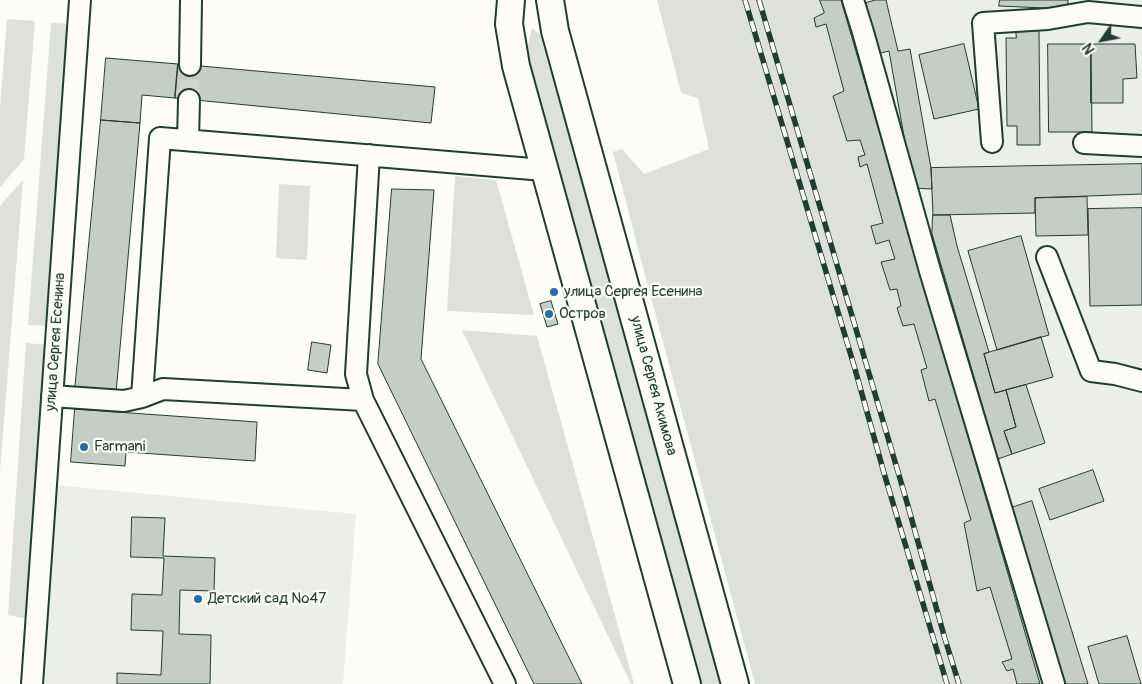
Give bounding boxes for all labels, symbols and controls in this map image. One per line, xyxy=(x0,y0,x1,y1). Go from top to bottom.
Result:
north arrow xyxy=(1077,15,1127,65)
text: N xyxy=(1079,40,1099,57)
street label: улица Сергея Есенина xyxy=(42,272,70,412)
place label: улица Сергея Есенина xyxy=(564,283,703,301)
marker: улица Сергея Есенина xyxy=(548,286,560,298)
place label: Остров xyxy=(559,305,606,323)
marker: Остров xyxy=(543,308,555,320)
street label: улица Сергея Акимова xyxy=(626,314,680,458)
place label: Farmani xyxy=(94,438,145,456)
marker: Farmani xyxy=(78,441,90,453)
place label: Детский сад №47 xyxy=(208,590,326,608)
marker: Детский сад №47 xyxy=(192,593,204,605)

